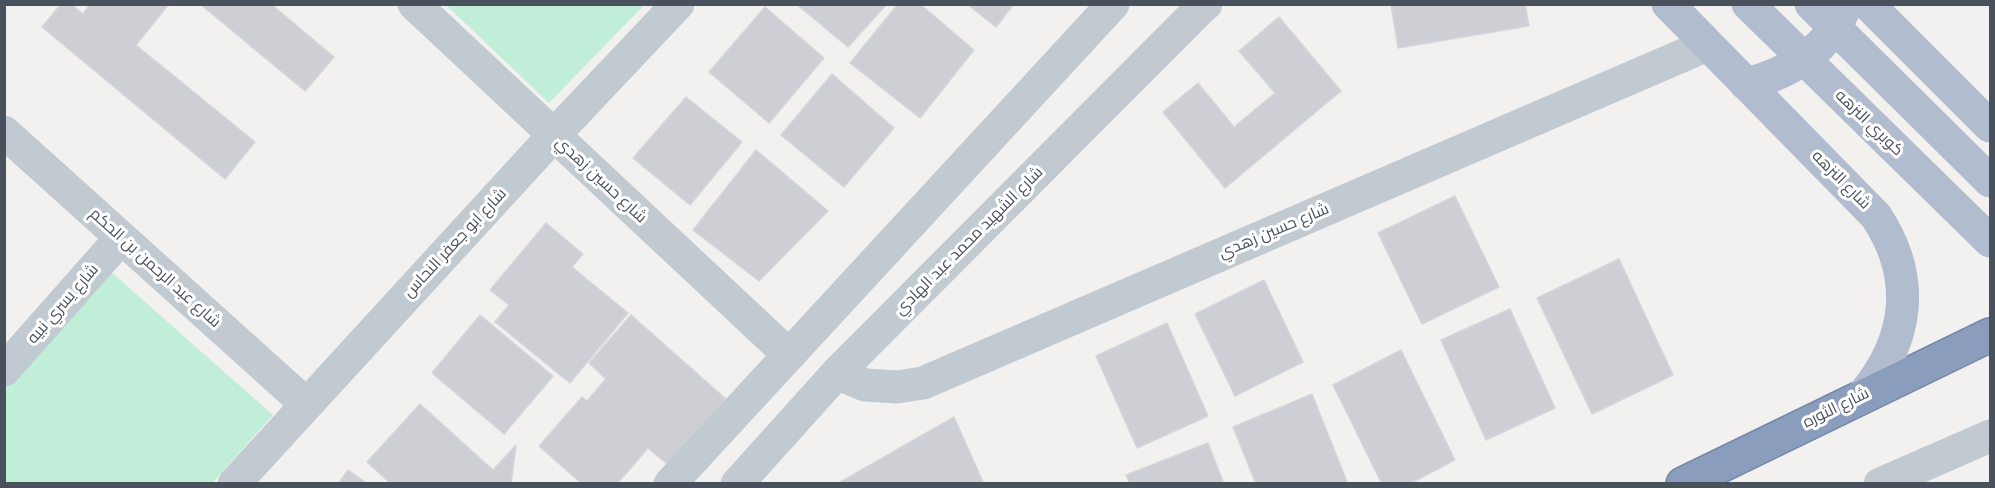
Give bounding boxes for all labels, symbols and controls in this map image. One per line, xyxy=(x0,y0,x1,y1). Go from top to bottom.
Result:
street label: كوبري النزهه xyxy=(1831,86,1907,160)
street label: شارع حسين زهدي xyxy=(551,133,651,227)
street label: شارع النزهه xyxy=(1808,147,1874,213)
street label: شارع الشهيد محمد عبد الهادي xyxy=(891,163,1047,319)
street label: شارع ابو جعفر النحاس xyxy=(399,184,511,302)
street label: شارع حسين زهدي xyxy=(1216,199,1332,263)
street label: شارع عبد الرحمن بن الحكم xyxy=(86,204,224,332)
street label: شارع يسري نبيه xyxy=(23,260,103,348)
street label: شارع الثوره xyxy=(1800,384,1872,432)

